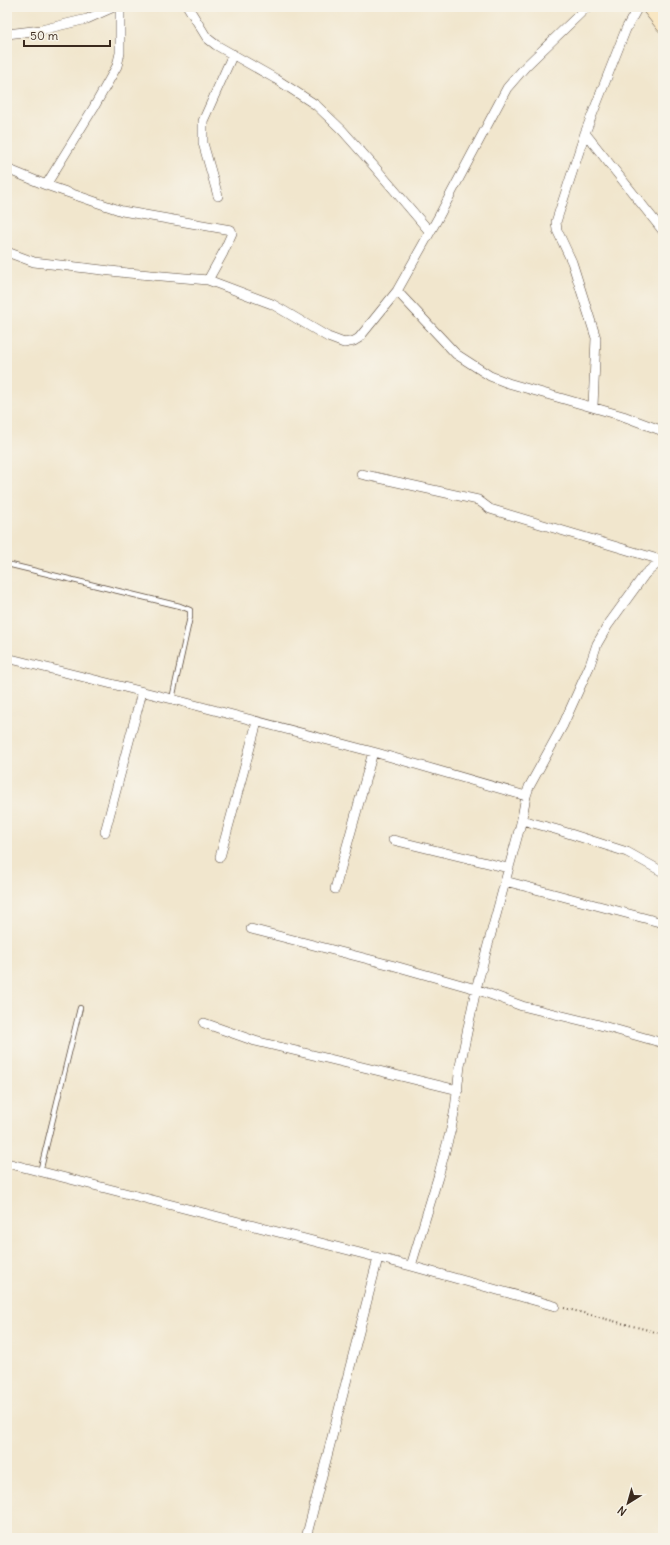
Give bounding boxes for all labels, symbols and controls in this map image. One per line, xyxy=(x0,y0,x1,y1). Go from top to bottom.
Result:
scale bar xyxy=(24,22,110,48)
text: 50 m xyxy=(30,28,59,43)
north arrow xyxy=(608,1483,648,1523)
text: N xyxy=(615,1503,629,1519)

